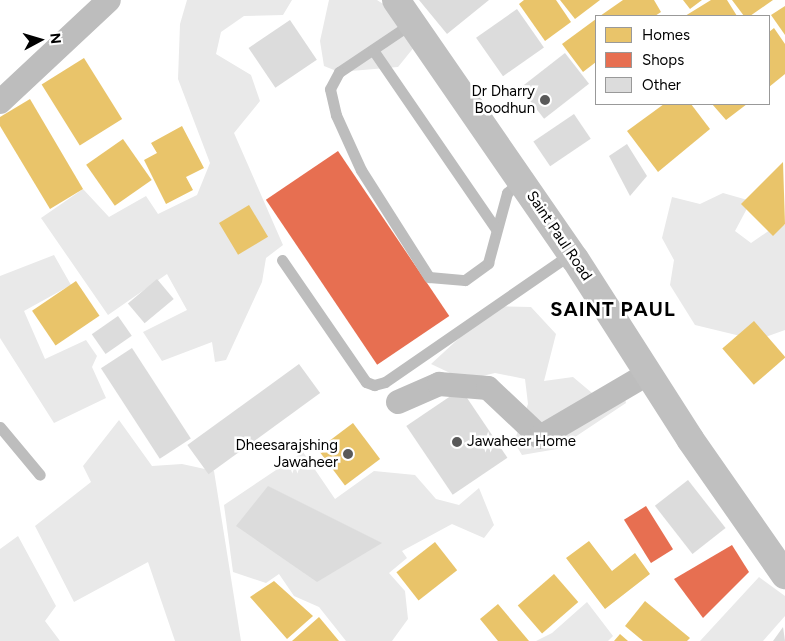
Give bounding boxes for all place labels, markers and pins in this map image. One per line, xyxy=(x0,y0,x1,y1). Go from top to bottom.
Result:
place label: Dr Dharry Boodhun xyxy=(472,82,535,117)
marker: Dr Dharry Boodhun xyxy=(539,94,551,106)
place label: Jawaheer Home xyxy=(467,433,576,451)
place label: Dheesarajshing Jawaheer xyxy=(236,436,338,471)
marker: Jawaheer Home xyxy=(451,436,463,448)
marker: Dheesarajshing Jawaheer xyxy=(342,448,354,460)

